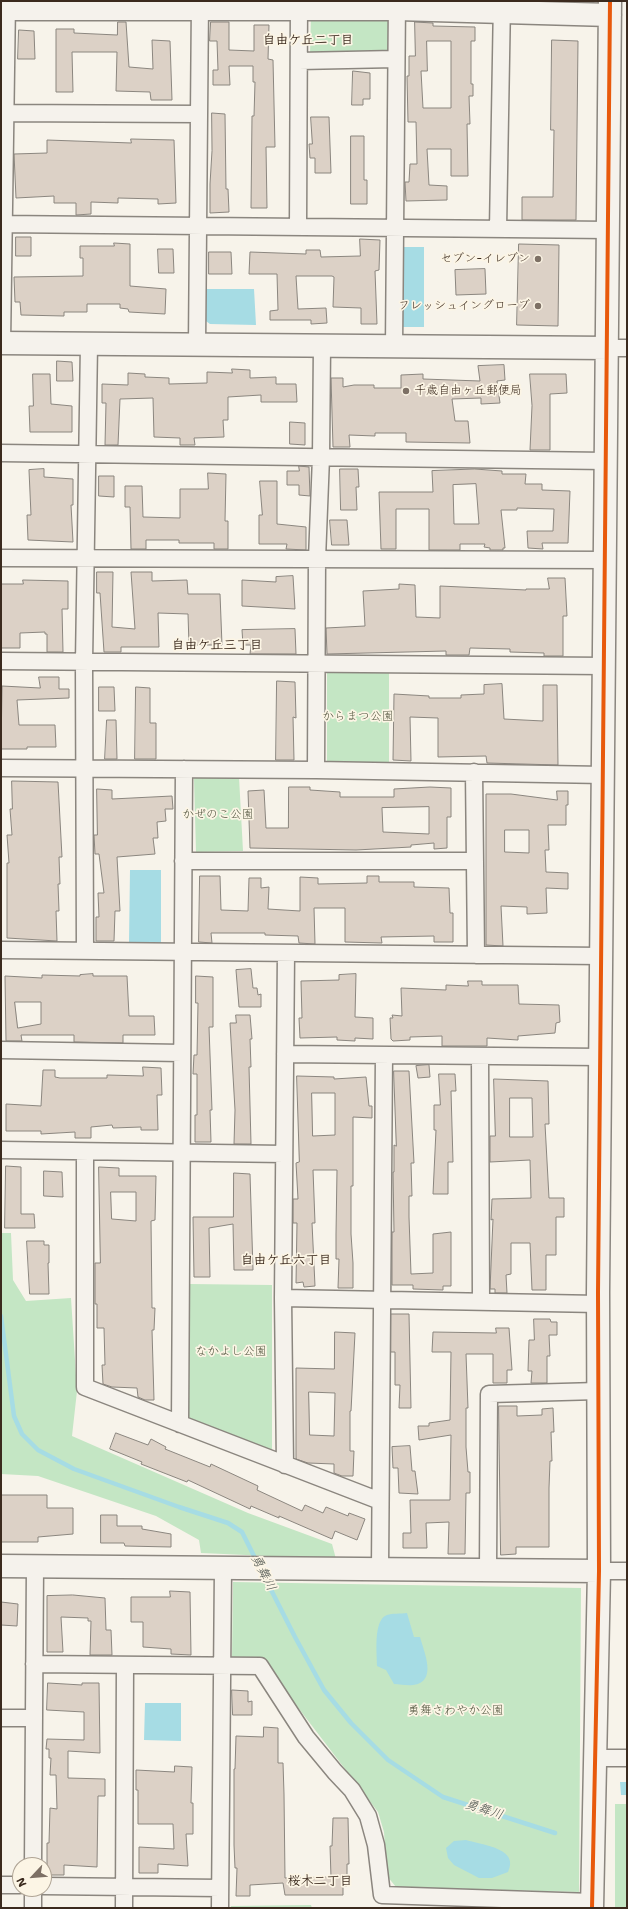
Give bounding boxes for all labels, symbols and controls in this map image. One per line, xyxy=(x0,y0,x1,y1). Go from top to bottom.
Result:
district label: 自由ケ丘二丁目 xyxy=(263,33,353,49)
place label: セブン-イレブン xyxy=(440,252,530,266)
marker: セブン-イレブン xyxy=(533,254,543,264)
place label: フレッシュイングローブ xyxy=(398,299,530,313)
marker: フレッシュイングローブ xyxy=(533,301,543,311)
place label: 千歳自由ヶ丘郵便局 xyxy=(414,384,522,398)
marker: 千歳自由ヶ丘郵便局 xyxy=(401,386,411,396)
district label: 自由ケ丘三丁目 xyxy=(172,638,262,654)
park label: からまつ公園 xyxy=(322,710,394,724)
park label: かぜのこ公園 xyxy=(182,808,254,822)
district label: 自由ケ丘六丁目 xyxy=(241,1253,331,1269)
park label: なかよし公園 xyxy=(195,1345,267,1359)
water label: 勇舞川 xyxy=(247,1552,279,1594)
park label: 勇舞さわやか公園 xyxy=(408,1704,504,1718)
water label: 勇舞川 xyxy=(463,1797,505,1823)
north arrow xyxy=(12,1857,52,1897)
district label: 桜木二丁目 xyxy=(288,1874,352,1890)
text: N xyxy=(13,1875,30,1889)

